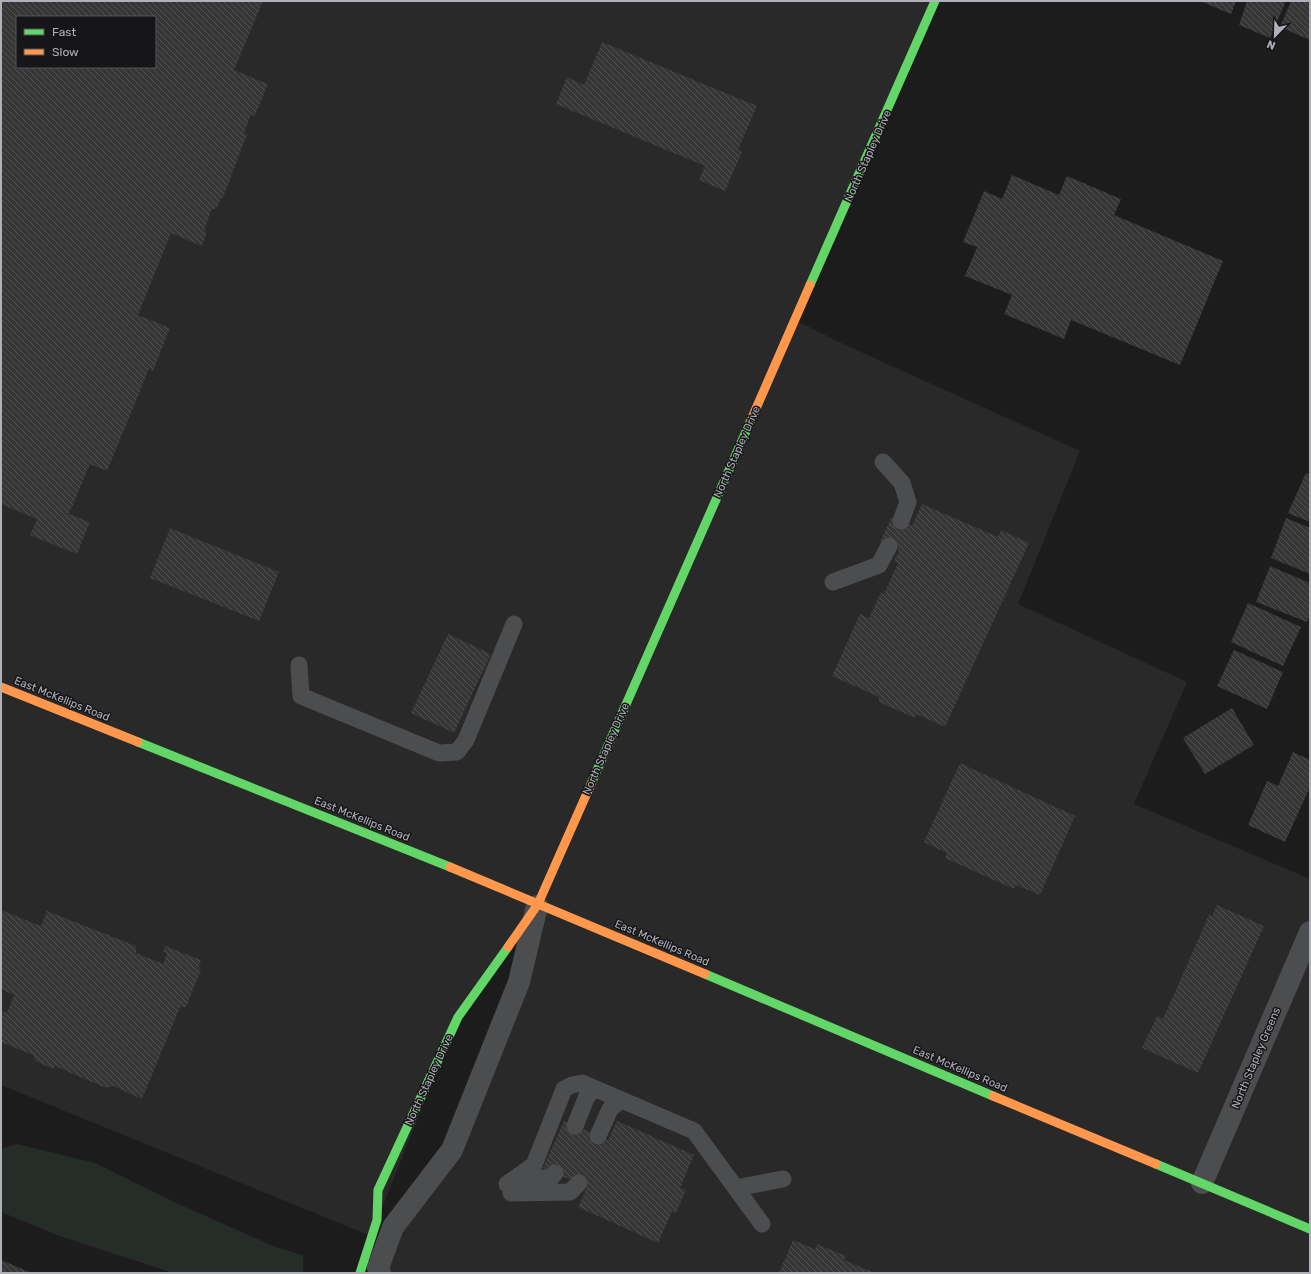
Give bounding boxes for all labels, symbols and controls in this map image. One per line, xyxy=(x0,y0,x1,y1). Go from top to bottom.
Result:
legend xyxy=(16,16,156,68)
north arrow xyxy=(1255,16,1295,56)
text: Fast xyxy=(52,25,76,39)
text: N xyxy=(1265,37,1277,52)
text: Slow xyxy=(52,45,79,59)
street label: North Stapley Drive xyxy=(842,108,894,204)
street label: North Stapley Drive xyxy=(711,404,763,500)
street label: East McKellips Road xyxy=(12,674,112,724)
street label: North Stapley Drive xyxy=(580,701,632,797)
street label: East McKellips Road xyxy=(312,794,412,844)
street label: East McKellips Road xyxy=(613,917,711,969)
street label: North Stapley Greens xyxy=(1229,1005,1283,1111)
street label: North Stapley Drive xyxy=(402,1032,456,1128)
street label: East McKellips Road xyxy=(911,1043,1009,1095)

